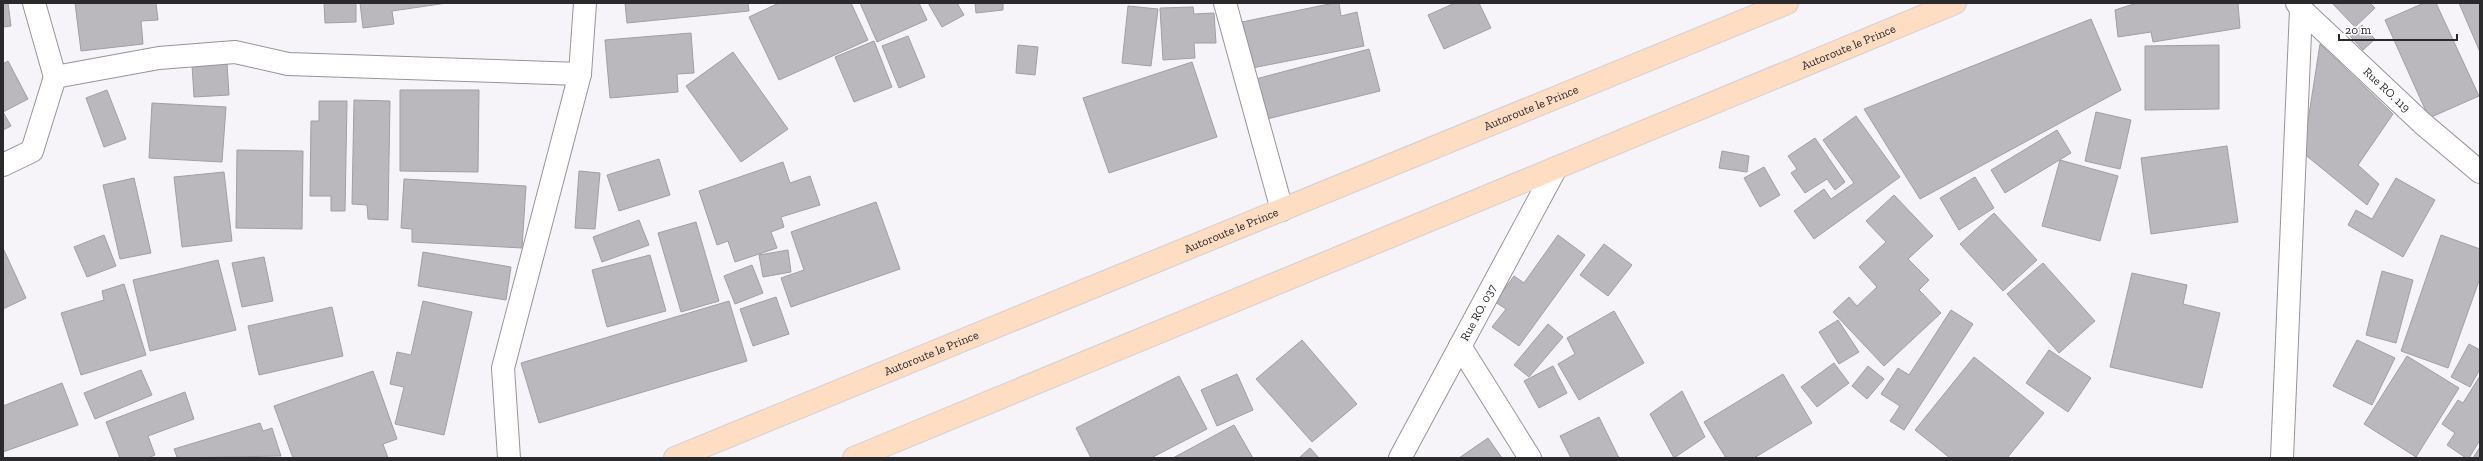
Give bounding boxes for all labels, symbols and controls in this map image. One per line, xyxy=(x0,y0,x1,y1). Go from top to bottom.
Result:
scale bar xyxy=(2339,16,2457,42)
street label: Autoroute le Prince xyxy=(1799,21,1898,73)
text: 20 m xyxy=(2345,23,2372,37)
street label: Rue RO. 119 xyxy=(2360,64,2413,115)
street label: Autoroute le Prince xyxy=(1482,82,1581,133)
street label: Autoroute le Prince xyxy=(1182,205,1281,256)
street label: Rue RO. 037 xyxy=(1457,282,1499,343)
street label: Autoroute le Prince xyxy=(882,327,981,379)

